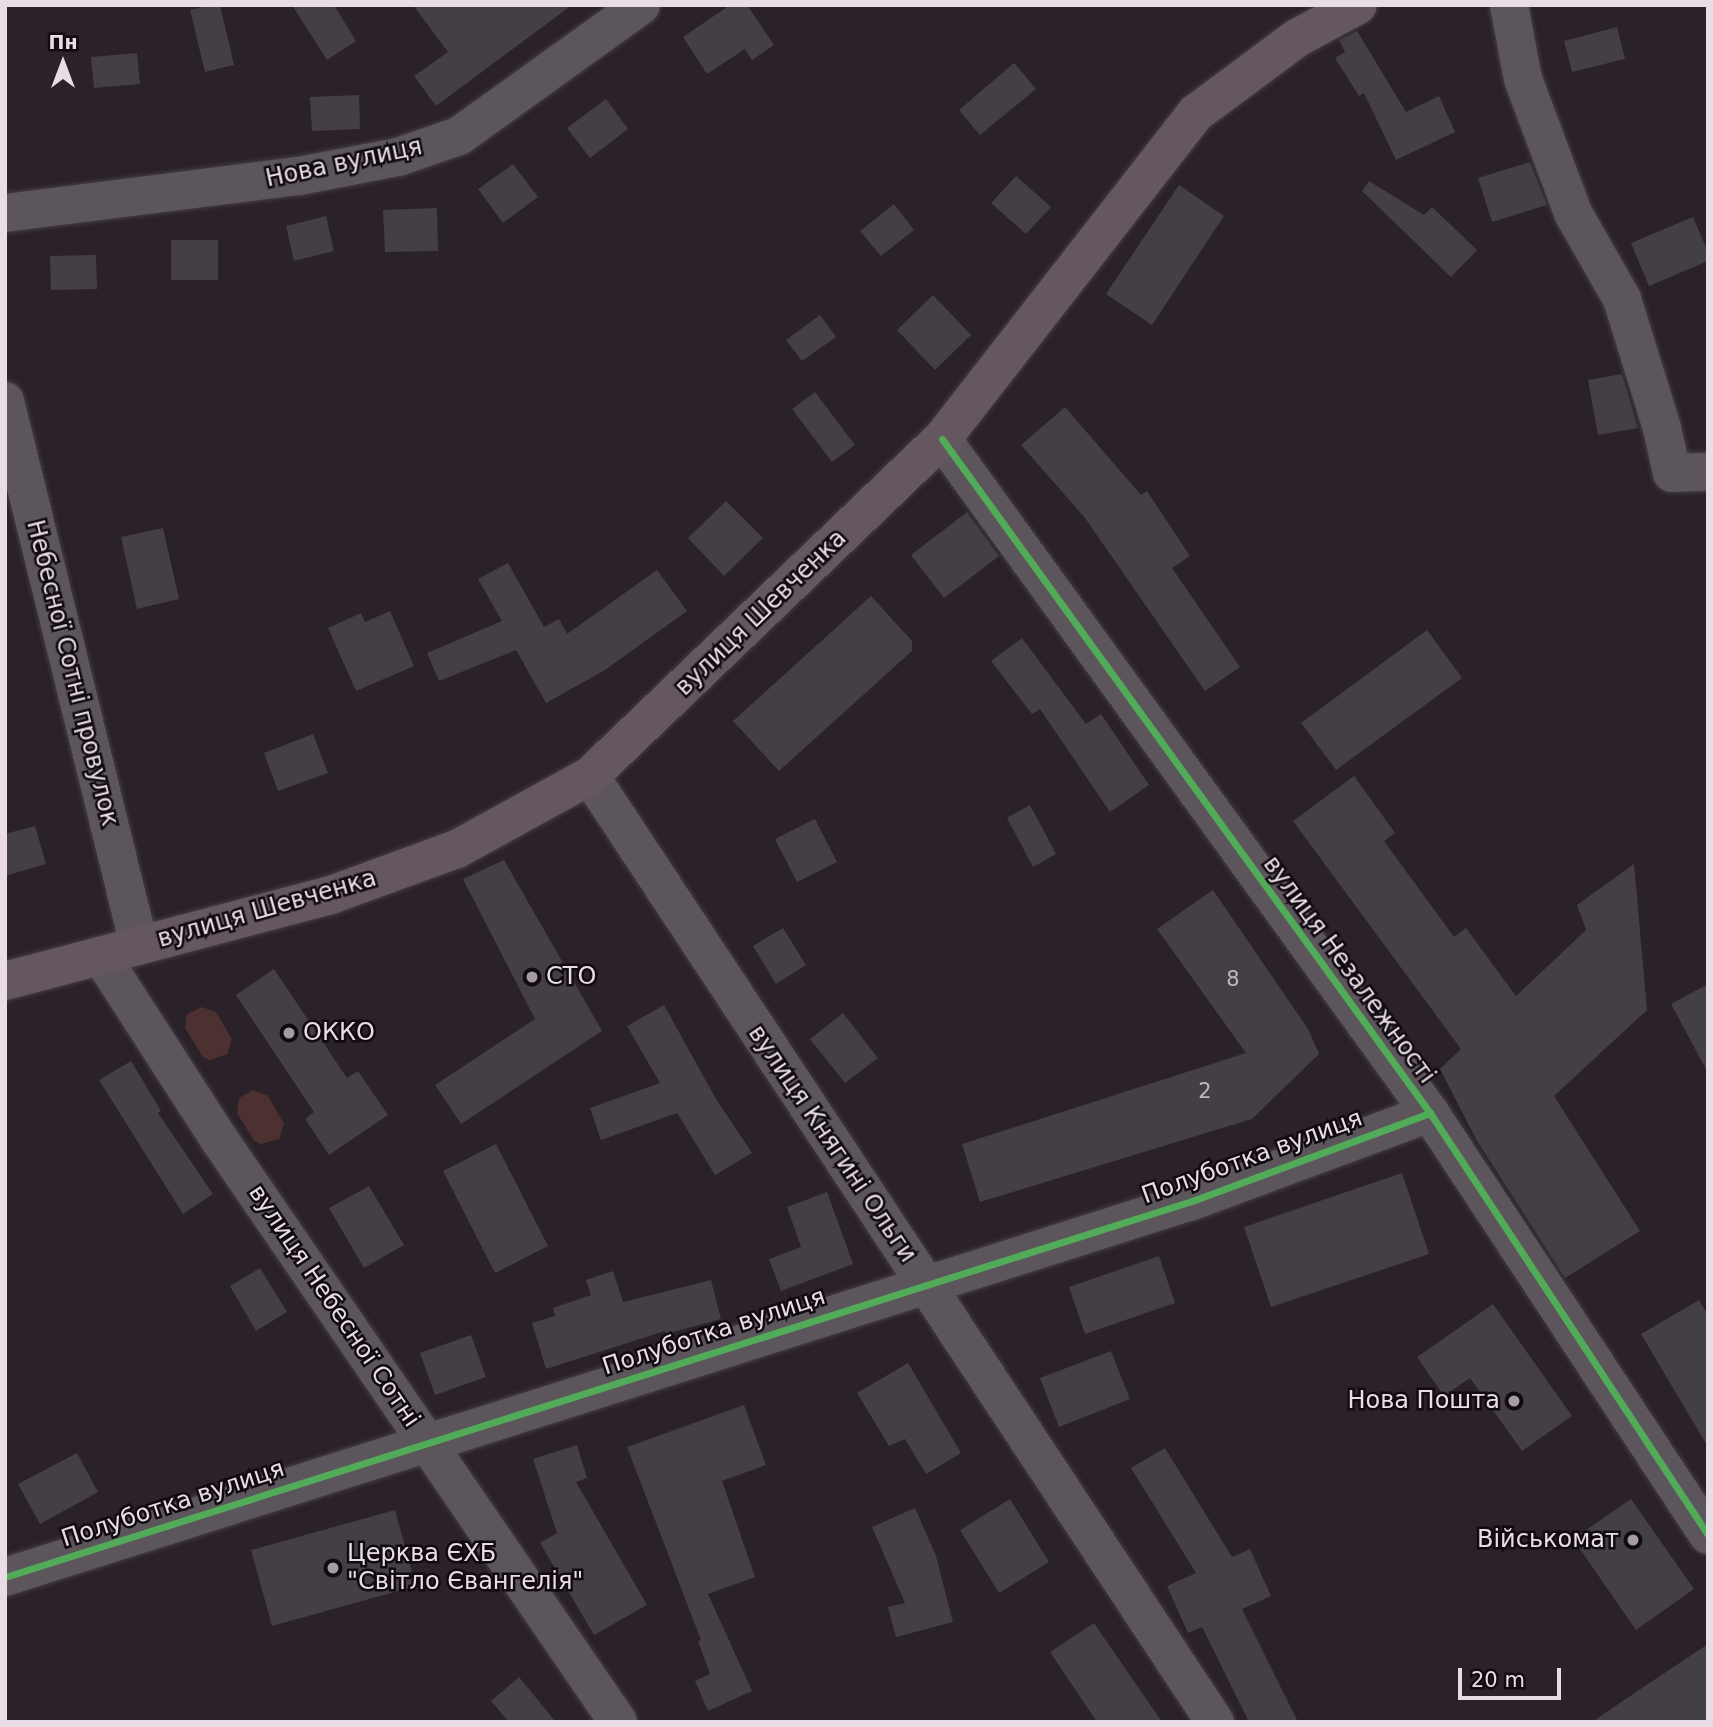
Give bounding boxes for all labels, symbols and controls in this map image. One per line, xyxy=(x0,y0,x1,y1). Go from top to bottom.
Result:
north arrow xyxy=(28,28,98,98)
text: Пн xyxy=(48,31,78,53)
street label: Нова вулиця xyxy=(263,132,425,194)
street label: Небесної Сотні провулок xyxy=(20,517,124,829)
street label: вулиця Шевченка xyxy=(670,524,852,702)
street label: вулиця Незалежності xyxy=(1257,851,1441,1089)
street label: вулиця Шевченка xyxy=(154,864,380,954)
place label: СТО xyxy=(546,963,596,991)
house number: 8 xyxy=(1226,966,1240,992)
marker: СТО xyxy=(524,969,540,985)
place label: ОККО xyxy=(303,1019,375,1047)
street label: вулиця Княгині Ольги xyxy=(742,1020,922,1268)
marker: ОККО xyxy=(281,1025,297,1041)
house number: 2 xyxy=(1198,1078,1212,1104)
street label: Полуботка вулиця xyxy=(1138,1104,1366,1210)
street label: вулиця Небесної Сотні xyxy=(242,1180,426,1432)
street label: Полуботка вулиця xyxy=(599,1282,829,1382)
place label: Нова Пошта xyxy=(1347,1387,1500,1415)
marker: Нова Пошта xyxy=(1506,1393,1522,1409)
street label: Полуботка вулиця xyxy=(58,1454,288,1554)
place label: Вiйськомат xyxy=(1477,1526,1619,1554)
marker: Вiйськомат xyxy=(1625,1532,1641,1548)
place label: Церква ЄХБ "Світло Євангелія" xyxy=(347,1540,583,1596)
marker: Церква ЄХБ "Світло Євангелія" xyxy=(325,1560,341,1576)
scale bar xyxy=(1461,1654,1564,1698)
text: 20 m xyxy=(1471,1668,1525,1692)

